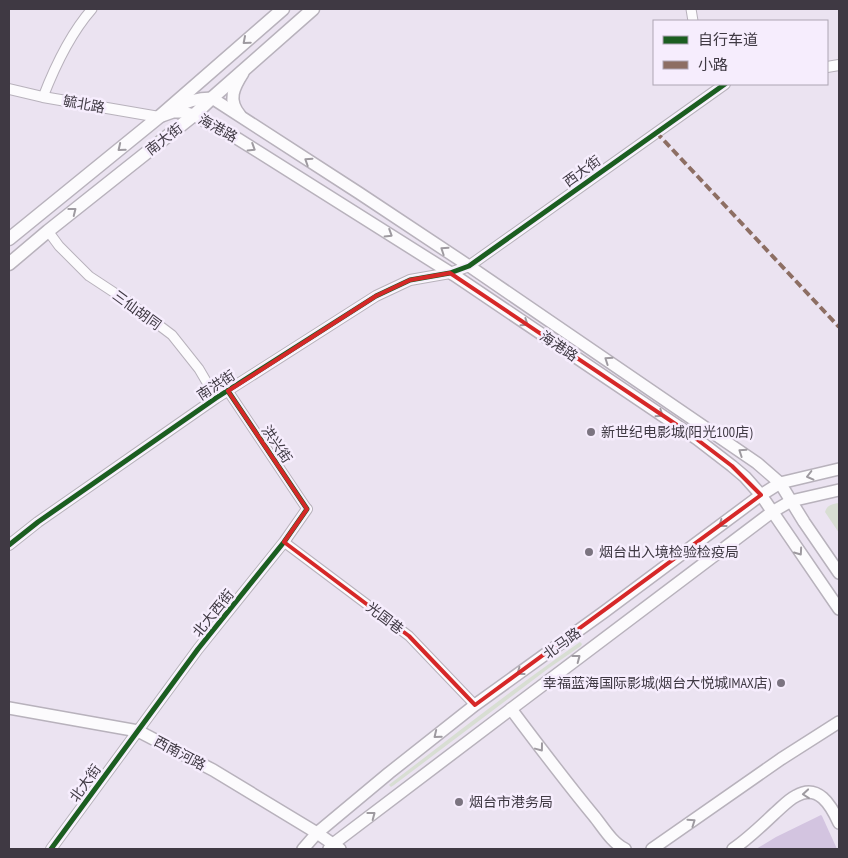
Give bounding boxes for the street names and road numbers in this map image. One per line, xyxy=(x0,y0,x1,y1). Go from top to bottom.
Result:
street label: 毓北路 xyxy=(62,91,106,117)
street label: 海港路 xyxy=(195,110,241,146)
street label: 南大街 xyxy=(142,119,186,159)
street label: 西大街 xyxy=(560,151,604,191)
street label: 三仙胡同 xyxy=(109,286,165,334)
street label: 海港路 xyxy=(537,327,581,365)
street label: 南洪街 xyxy=(193,366,239,404)
street label: 洪兴街 xyxy=(258,422,296,466)
street label: 北大西街 xyxy=(188,586,238,640)
street label: 光国巷 xyxy=(363,598,407,638)
street label: 北马路 xyxy=(540,623,584,663)
street label: 西南河路 xyxy=(151,732,209,774)
street label: 北大街 xyxy=(65,761,105,805)

